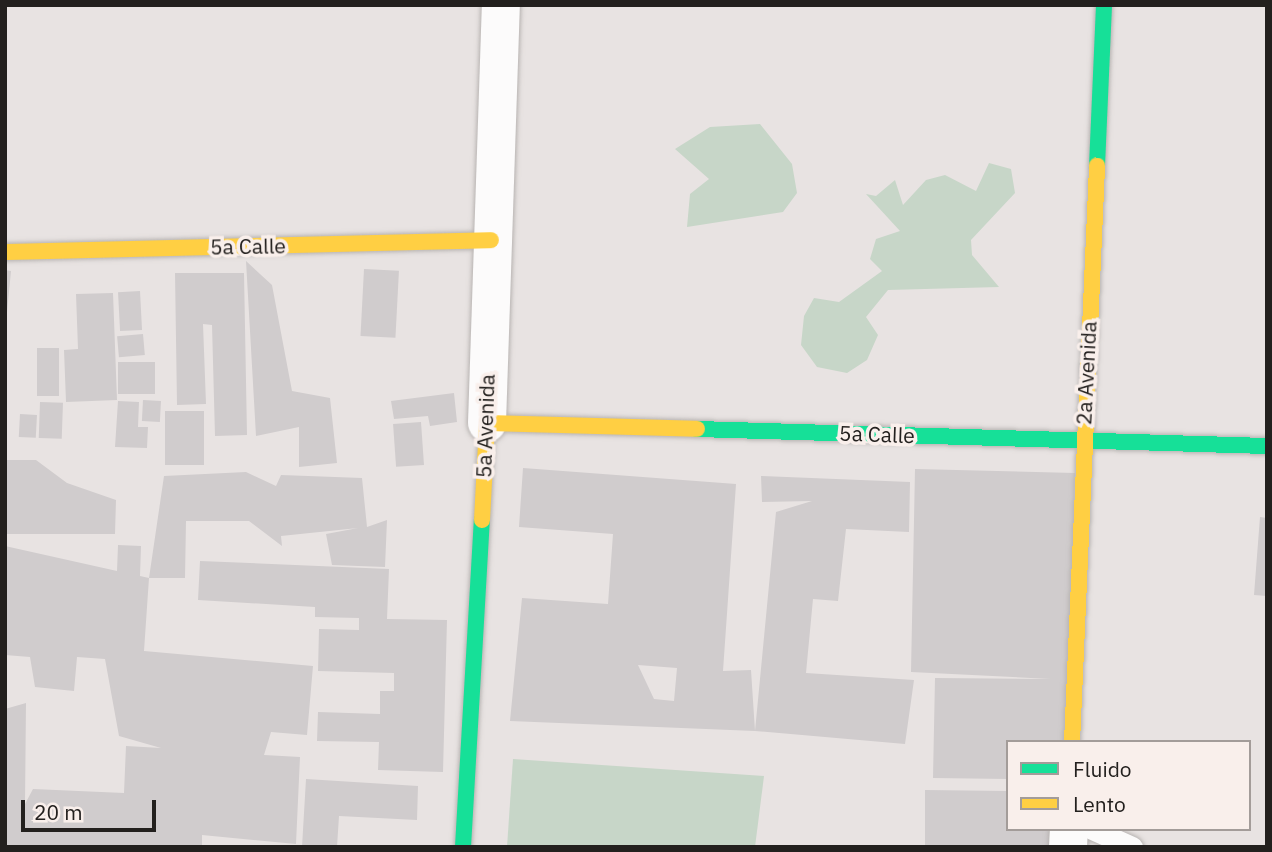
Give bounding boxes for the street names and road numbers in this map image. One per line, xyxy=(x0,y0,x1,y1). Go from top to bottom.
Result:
street label: 5a Calle xyxy=(210,233,286,259)
street label: 2a Avenida xyxy=(1071,320,1101,426)
street label: 5a Avenida xyxy=(471,374,499,478)
street label: 5a Calle xyxy=(839,420,915,448)

